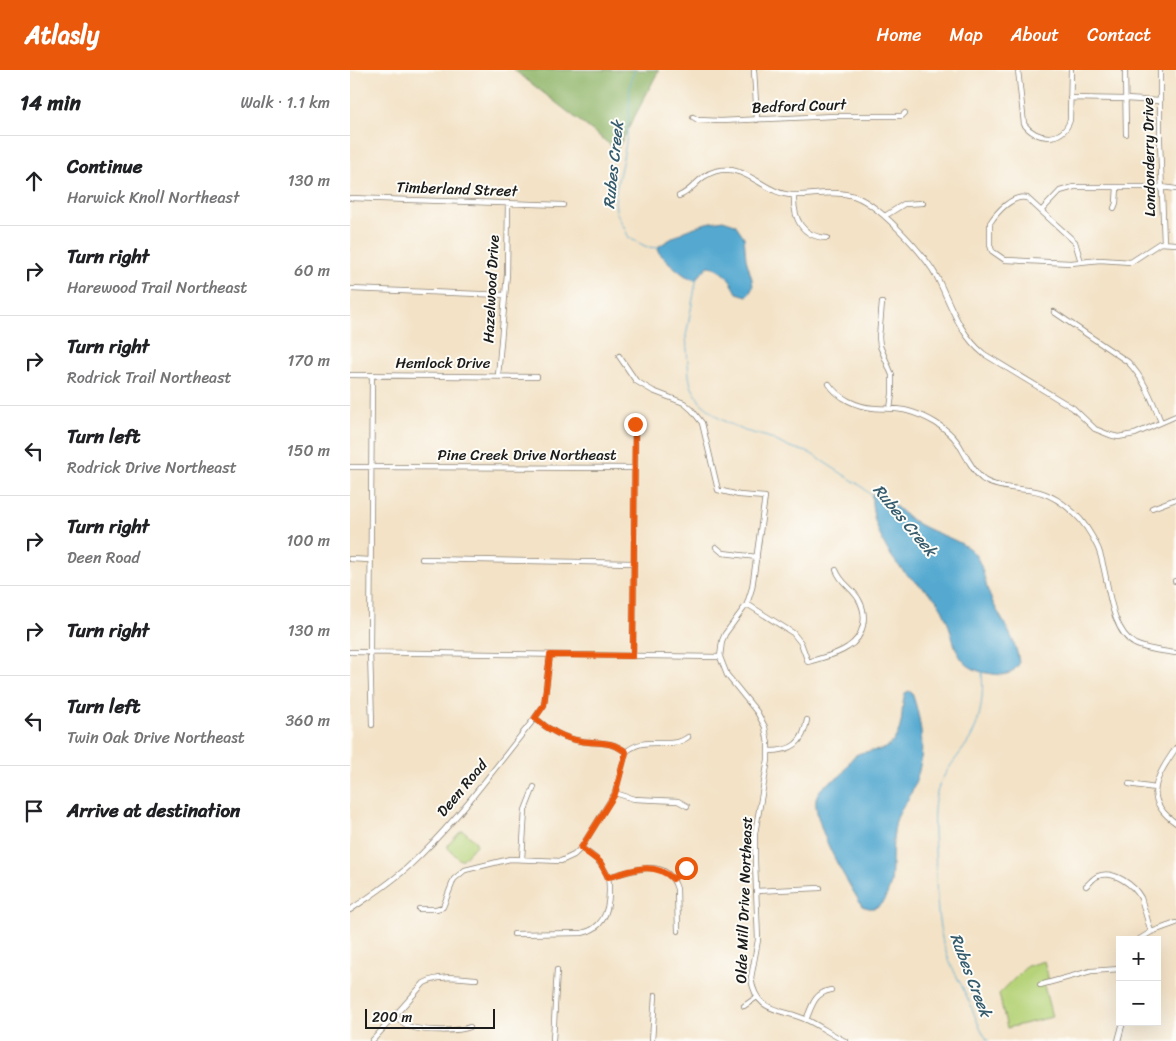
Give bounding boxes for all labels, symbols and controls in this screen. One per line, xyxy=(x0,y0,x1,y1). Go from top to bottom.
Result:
text: Atlasly xyxy=(25,14,99,56)
text: Home xyxy=(877,19,922,51)
text: Map xyxy=(950,19,983,51)
text: About xyxy=(1011,19,1059,51)
text: Contact xyxy=(1087,19,1151,51)
text: 14 min xyxy=(20,84,81,122)
text: Walk · 1.1 km xyxy=(240,88,330,117)
street label: Bedford Court xyxy=(751,91,847,121)
street label: Londonderry Drive xyxy=(1135,97,1163,217)
water label: Rubes Creek xyxy=(594,117,632,210)
text: Continue xyxy=(67,150,143,183)
text: 130 m xyxy=(288,166,330,195)
icon: ahead xyxy=(20,167,48,195)
street label: Timberland Street xyxy=(396,174,519,204)
text: Harwick Knoll Northeast xyxy=(67,183,239,212)
street label: Hazelwood Drive xyxy=(475,234,507,344)
text: Turn right xyxy=(67,240,149,273)
text: 60 m xyxy=(294,256,330,285)
icon: right xyxy=(20,257,48,285)
text: Harewood Trail Northeast xyxy=(67,273,247,302)
text: Turn right xyxy=(67,330,149,363)
text: 170 m xyxy=(287,346,330,375)
icon: right xyxy=(20,347,48,375)
street label: Hemlock Drive xyxy=(395,350,491,376)
text: Rodrick Trail Northeast xyxy=(67,363,231,392)
route end xyxy=(624,413,647,436)
text: Turn left xyxy=(67,420,140,453)
text: 150 m xyxy=(287,436,330,465)
icon: left xyxy=(20,437,48,465)
street label: Pine Creek Drive Northeast xyxy=(437,442,617,468)
text: Rodrick Drive Northeast xyxy=(67,453,237,482)
water label: Rubes Creek xyxy=(866,477,946,565)
text: Turn right xyxy=(67,510,149,543)
text: 100 m xyxy=(286,526,330,555)
icon: right xyxy=(20,527,48,555)
text: Deen Road xyxy=(67,543,140,572)
text: Turn right xyxy=(67,614,149,647)
text: 130 m xyxy=(288,616,330,645)
icon: right xyxy=(20,617,48,645)
text: Turn left xyxy=(67,690,140,723)
text: 360 m xyxy=(286,706,330,735)
icon: left xyxy=(20,707,48,735)
text: Twin Oak Drive Northeast xyxy=(67,723,245,752)
street label: Deen Road xyxy=(430,753,495,823)
text: Arrive at destination xyxy=(67,794,240,827)
icon: arrive xyxy=(20,797,48,825)
street label: Olde Mill Drive Northeast xyxy=(728,816,760,984)
route start xyxy=(675,857,698,880)
water label: Rubes Creek xyxy=(942,929,1001,1024)
map controls xyxy=(1116,936,1161,1026)
button: + xyxy=(1116,936,1161,981)
button: − xyxy=(1116,981,1161,1026)
text: 200 m xyxy=(372,1005,412,1030)
scale bar xyxy=(365,1006,495,1029)

